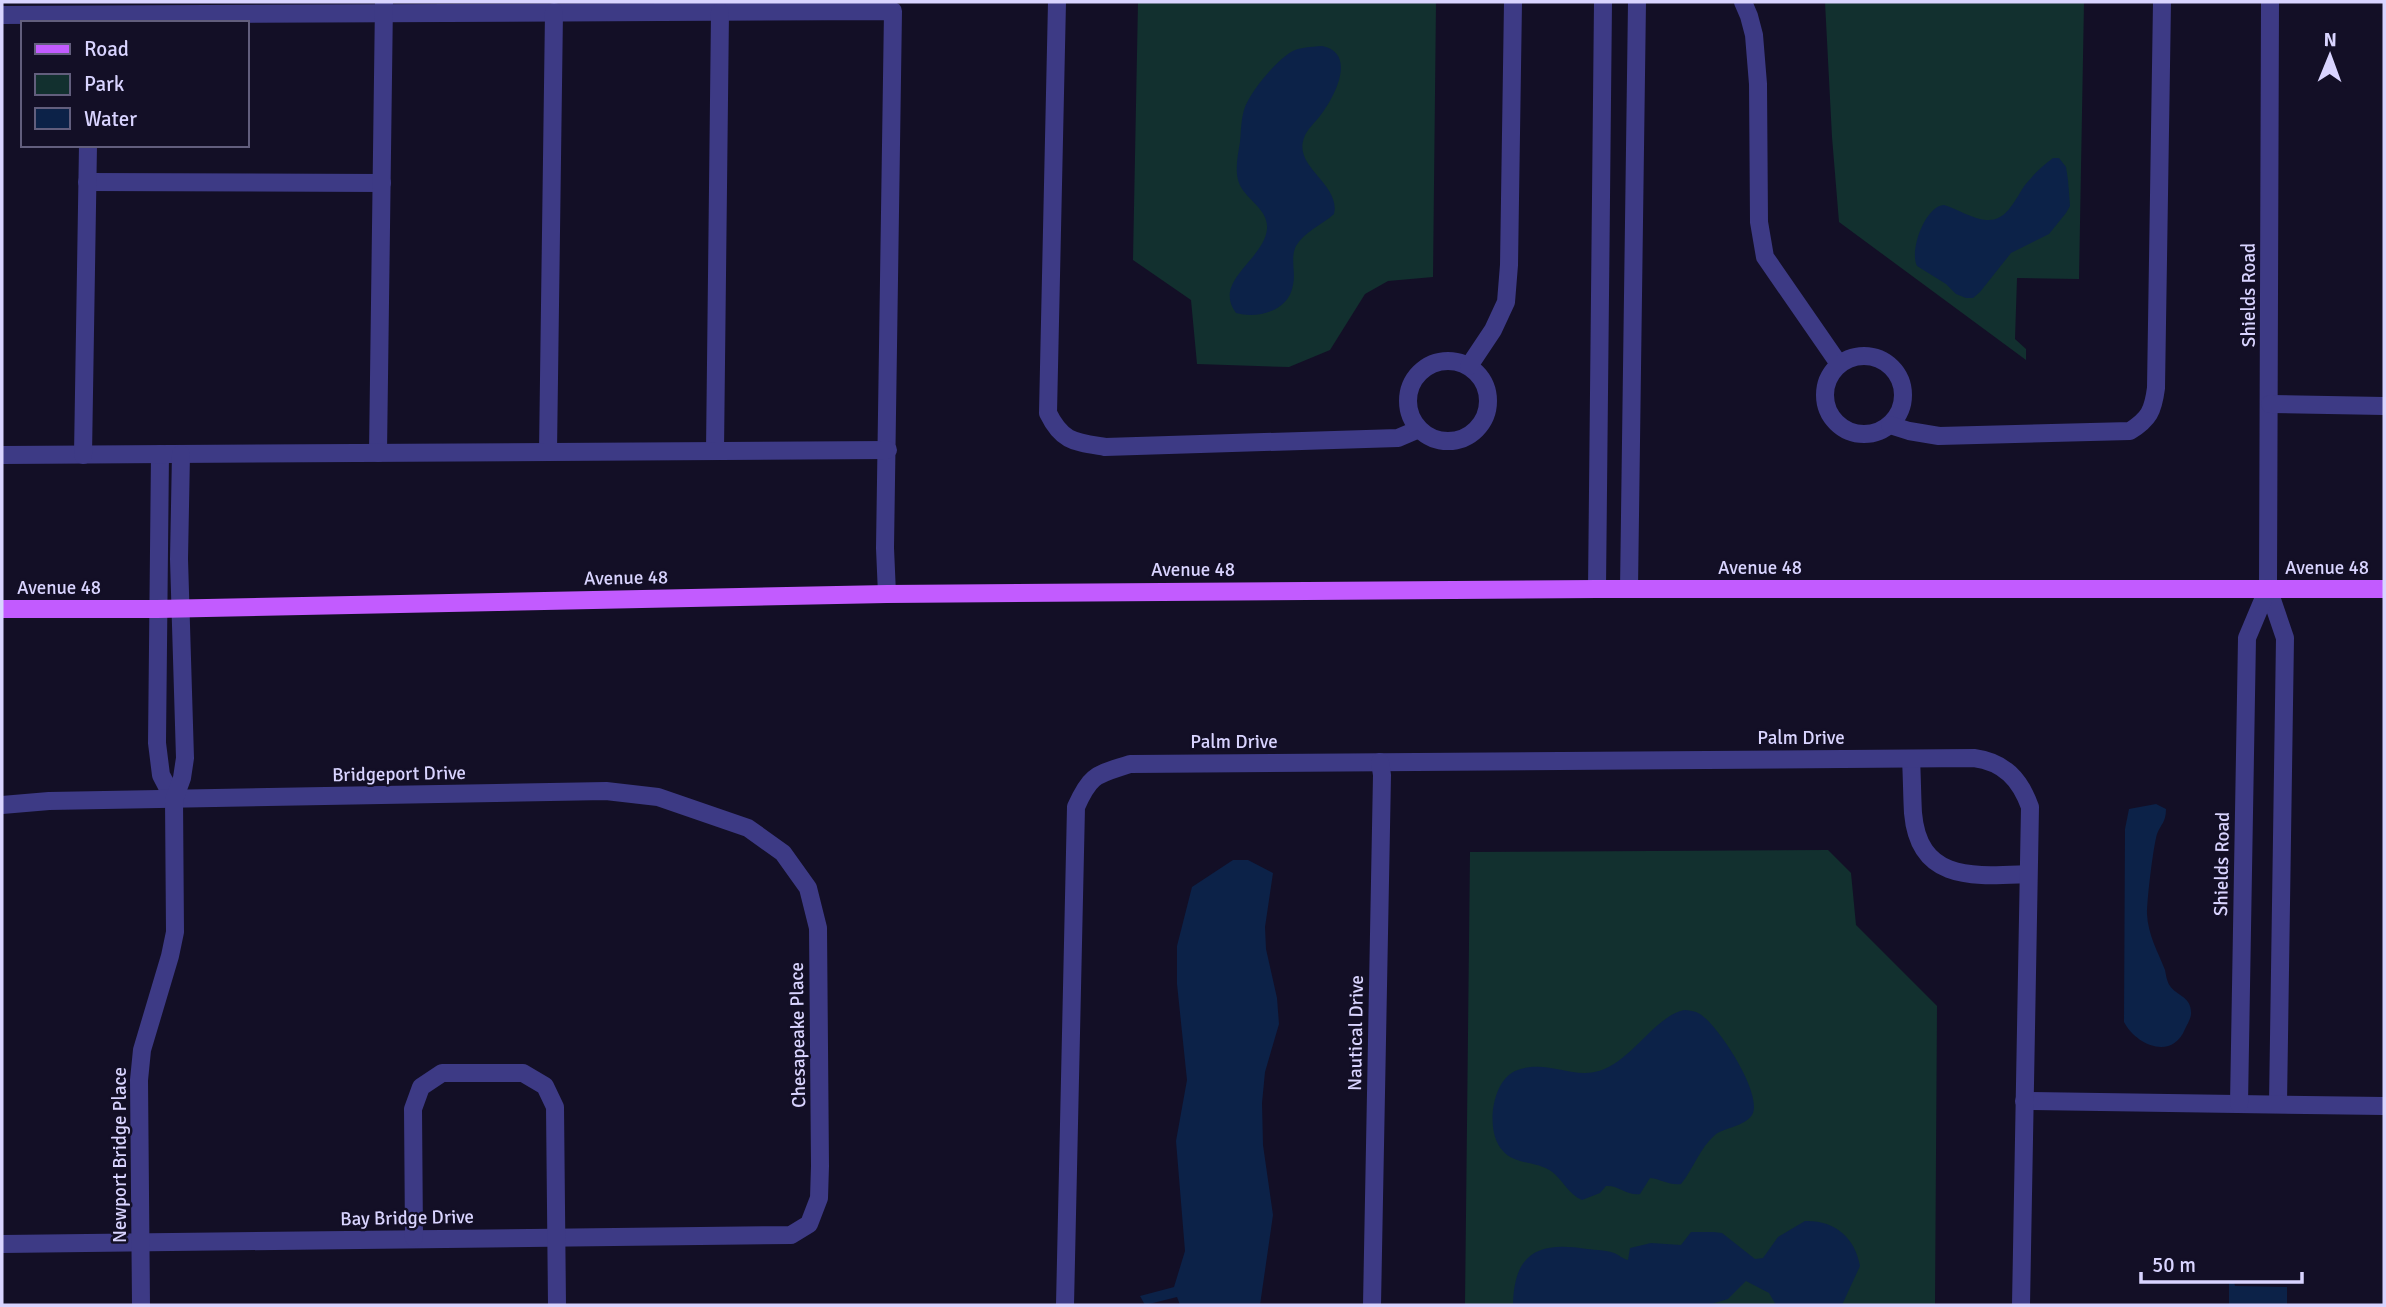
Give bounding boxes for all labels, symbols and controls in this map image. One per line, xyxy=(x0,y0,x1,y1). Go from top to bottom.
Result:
legend xyxy=(21,21,248,147)
north arrow xyxy=(2295,21,2365,91)
text: N xyxy=(2323,28,2337,52)
text: Road xyxy=(84,36,129,62)
text: Park xyxy=(84,71,125,97)
text: Water xyxy=(84,106,137,132)
street label: Shields Road xyxy=(2237,243,2261,347)
street label: Avenue 48 xyxy=(1718,556,1802,580)
street label: Avenue 48 xyxy=(2285,556,2369,580)
street label: Avenue 48 xyxy=(1151,558,1235,582)
street label: Avenue 48 xyxy=(584,565,668,591)
street label: Avenue 48 xyxy=(17,576,101,600)
street label: Palm Drive xyxy=(1757,726,1845,750)
street label: Palm Drive xyxy=(1190,730,1278,754)
street label: Bridgeport Drive xyxy=(332,761,466,787)
street label: Shields Road xyxy=(2209,812,2235,916)
street label: Chesapeake Place xyxy=(785,962,811,1108)
street label: Nautical Drive xyxy=(1343,975,1369,1091)
street label: Newport Bridge Place xyxy=(108,1067,132,1243)
street label: Bay Bridge Drive xyxy=(340,1205,474,1231)
scale bar xyxy=(2141,1240,2302,1284)
text: 50 m xyxy=(2152,1252,2196,1278)

